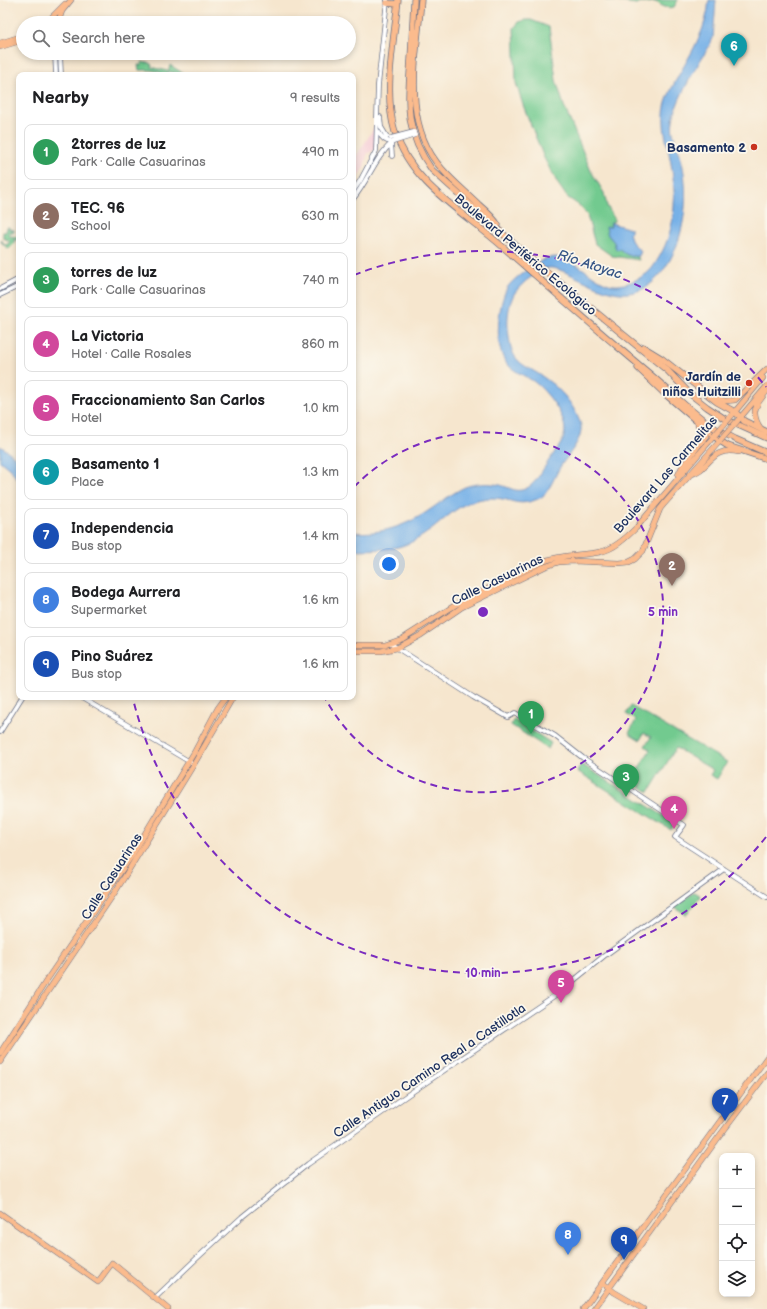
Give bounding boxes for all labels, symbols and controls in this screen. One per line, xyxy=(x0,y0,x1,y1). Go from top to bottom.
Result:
search box xyxy=(16,16,356,60)
icon: search xyxy=(30,27,52,49)
text: Search here xyxy=(62,29,145,48)
pin: 6 xyxy=(721,33,747,66)
text: Nearby xyxy=(32,88,89,108)
text: 9 results xyxy=(290,90,340,106)
text: 2torres de luz xyxy=(71,135,166,154)
place label: Basamento 2 xyxy=(667,140,746,156)
marker: Basamento 2 xyxy=(749,142,759,152)
text: 1 xyxy=(43,144,49,160)
text: 490 m xyxy=(302,144,339,160)
text: Park · Calle Casuarinas xyxy=(71,154,206,170)
street label: Boulevard Periférico Ecológico xyxy=(451,191,600,319)
text: TEC. 96 xyxy=(71,199,125,218)
text: 2 xyxy=(42,208,50,224)
text: 630 m xyxy=(301,208,339,224)
text: School xyxy=(71,218,111,234)
water label: Río Atoyac xyxy=(555,246,625,283)
text: torres de luz xyxy=(71,263,157,282)
text: 3 xyxy=(42,272,50,288)
text: 740 m xyxy=(303,272,339,288)
text: Park · Calle Casuarinas xyxy=(71,282,206,298)
text: La Victoria xyxy=(71,327,144,346)
text: 4 xyxy=(42,336,50,352)
text: 860 m xyxy=(302,336,339,352)
text: Hotel · Calle Rosales xyxy=(71,346,191,362)
place label: Jardín de niños Huitzilli xyxy=(662,369,742,400)
marker: Jardín de niños Huitzilli xyxy=(744,378,754,388)
text: Fraccionamiento San Carlos xyxy=(71,391,265,410)
text: 5 xyxy=(42,400,50,416)
text: 1.0 km xyxy=(303,400,339,416)
text: Hotel xyxy=(71,410,102,426)
street label: Boulevard Las Carmelitas xyxy=(610,412,721,537)
text: Basamento 1 xyxy=(71,455,160,474)
text: 6 xyxy=(42,464,50,480)
text: 1.3 km xyxy=(303,464,339,480)
text: Place xyxy=(71,474,104,490)
text: Independencia xyxy=(71,519,174,538)
text: 7 xyxy=(42,528,50,544)
text: 1.4 km xyxy=(303,528,339,544)
text: Bus stop xyxy=(71,538,122,554)
street label: Calle Casuarinas xyxy=(449,551,546,609)
pin: 2 xyxy=(659,553,685,586)
your location xyxy=(379,554,399,574)
text: Bodega Aurrera xyxy=(71,583,181,602)
text: 8 xyxy=(42,592,50,608)
text: 1.6 km xyxy=(303,592,339,608)
text: Supermarket xyxy=(71,602,147,618)
centre of rings xyxy=(476,605,490,619)
text: 5 min xyxy=(648,605,678,620)
text: Pino Suárez xyxy=(71,647,153,666)
text: 9 xyxy=(42,656,50,672)
text: 1.6 km xyxy=(303,656,339,672)
text: Bus stop xyxy=(71,666,122,682)
pin: 1 xyxy=(518,701,544,734)
pin: 3 xyxy=(613,764,639,797)
pin: 4 xyxy=(661,796,687,829)
street label: Calle Casuarinas xyxy=(78,830,146,923)
text: 10 min xyxy=(465,966,501,981)
pin: 5 xyxy=(548,970,574,1003)
street label: Calle Antiguo Camino Real a Castillotla xyxy=(330,1000,529,1141)
pin: 7 xyxy=(712,1088,738,1121)
map controls xyxy=(719,1153,755,1297)
button: + xyxy=(719,1153,755,1189)
button: − xyxy=(719,1189,755,1225)
pin: 8 xyxy=(555,1222,581,1255)
button: locate xyxy=(719,1225,755,1261)
pin: 9 xyxy=(611,1227,637,1260)
button: layers xyxy=(719,1261,755,1297)

